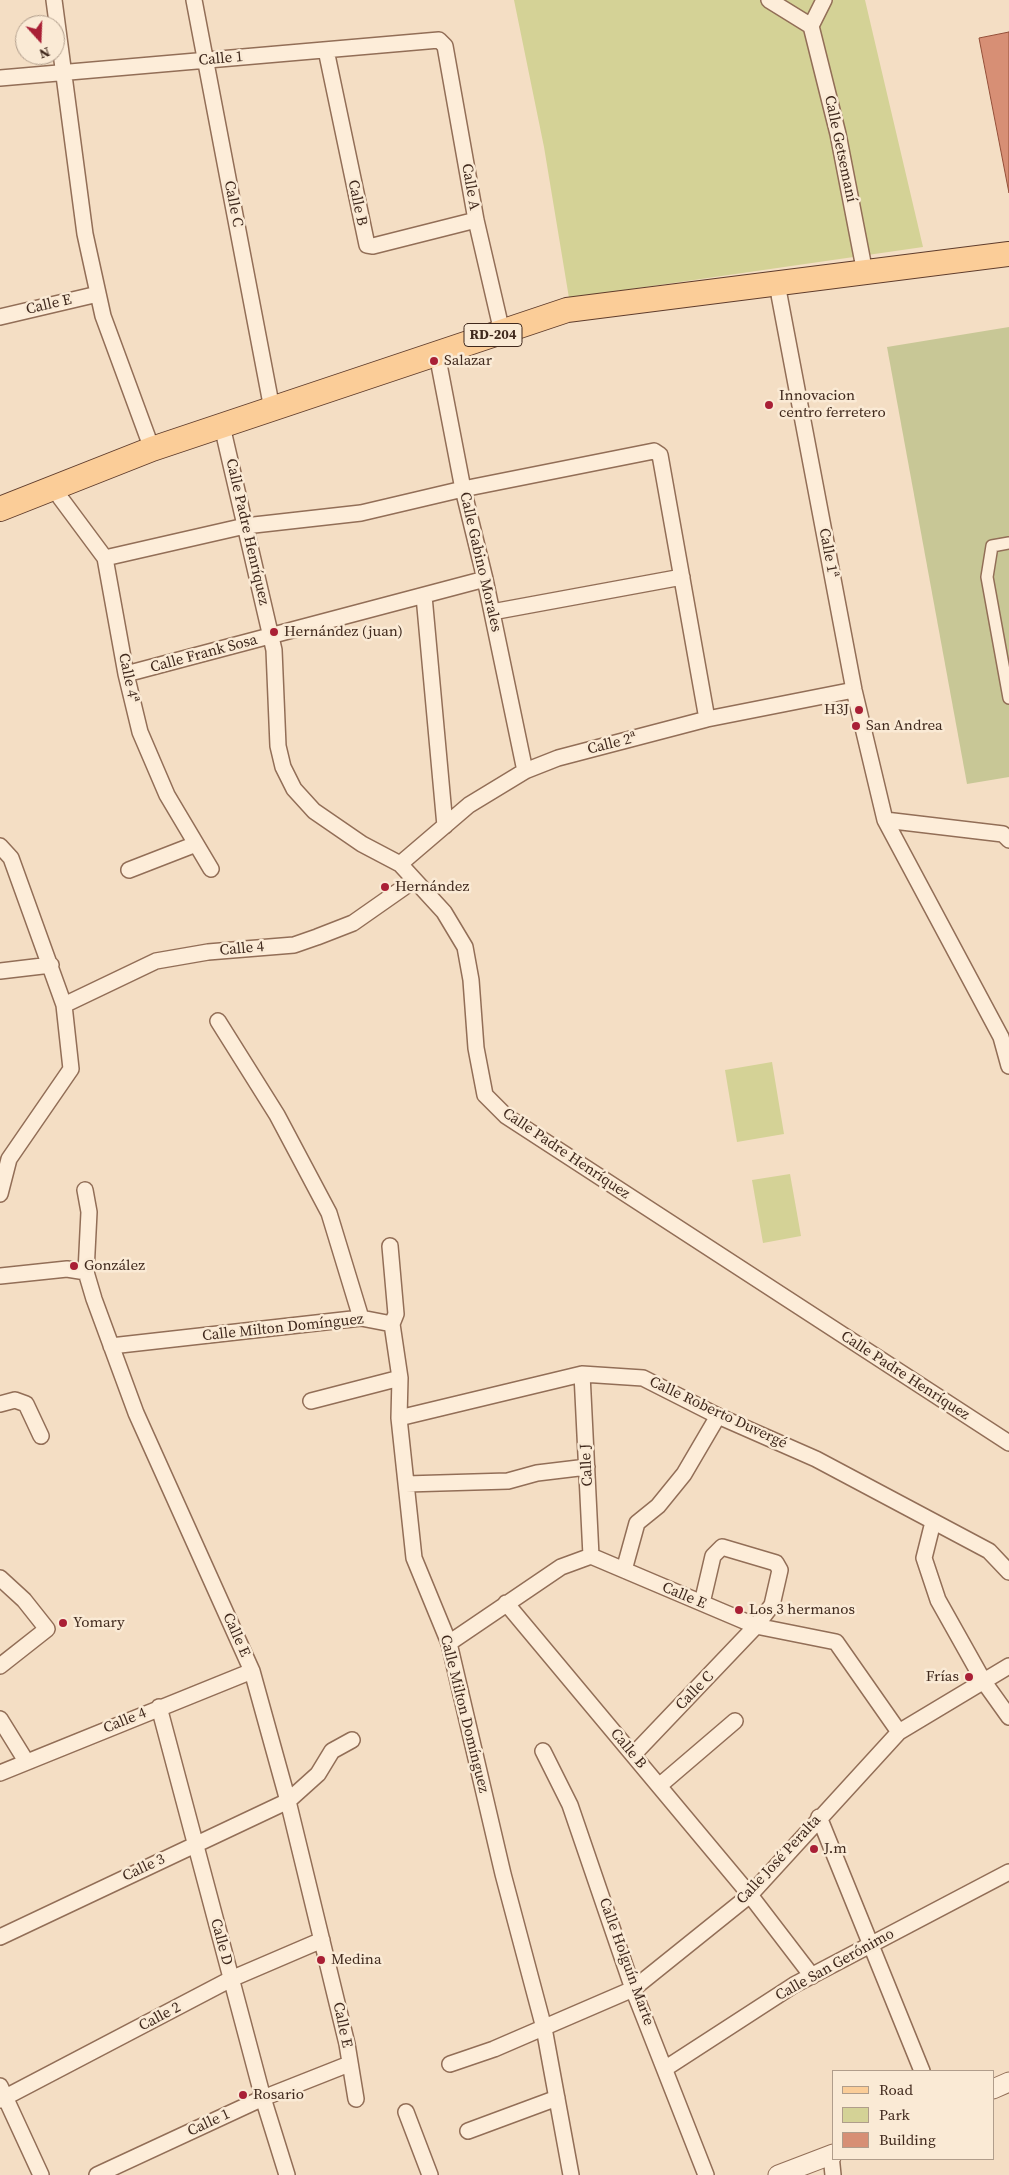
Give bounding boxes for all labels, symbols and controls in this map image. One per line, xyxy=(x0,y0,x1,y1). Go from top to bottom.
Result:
north arrow xyxy=(15,15,65,65)
text: N xyxy=(37,42,53,64)
street label: Calle 1 xyxy=(198,48,244,70)
street label: Calle Getsemaní xyxy=(820,94,860,204)
street label: Calle A xyxy=(457,162,483,212)
street label: Calle B xyxy=(343,178,371,228)
street label: Calle C xyxy=(220,179,246,229)
street label: Calle E xyxy=(24,291,74,319)
road number: RD-204 xyxy=(464,324,522,346)
place label: Salazar xyxy=(444,352,492,370)
marker: Salazar xyxy=(428,355,440,367)
place label: Innovacion centro ferretero xyxy=(779,387,886,422)
marker: Innovacion centro ferretero xyxy=(763,399,775,411)
street label: Calle Padre Henríquez xyxy=(221,457,273,607)
street label: Calle Gabino Morales xyxy=(455,490,505,634)
street label: Calle 1ª xyxy=(814,527,842,579)
place label: Hernández (juan) xyxy=(284,623,403,641)
marker: Hernández (juan) xyxy=(268,626,280,638)
street label: Calle Frank Sosa xyxy=(148,631,260,677)
street label: Calle 4ª xyxy=(114,652,142,704)
place label: H3J xyxy=(824,701,849,719)
marker: H3J xyxy=(853,704,865,716)
place label: San Andrea xyxy=(866,717,943,735)
marker: San Andrea xyxy=(850,720,862,732)
street label: Calle 2ª xyxy=(586,729,638,759)
place label: Hernández xyxy=(395,878,469,896)
marker: Hernández xyxy=(379,881,391,893)
street label: Calle 4 xyxy=(219,938,265,960)
street label: Calle Padre Henríquez xyxy=(499,1105,633,1203)
place label: González xyxy=(84,1257,145,1275)
marker: González xyxy=(68,1260,80,1272)
street label: Calle Milton Domínguez xyxy=(201,1311,365,1345)
street label: Calle Padre Henríquez xyxy=(837,1328,973,1424)
street label: Calle Roberto Duvergé xyxy=(646,1373,790,1453)
street label: Calle J xyxy=(577,1443,597,1487)
street label: Calle E xyxy=(659,1579,709,1613)
place label: Los 3 hermanos xyxy=(749,1601,855,1619)
marker: Los 3 hermanos xyxy=(733,1604,745,1616)
street label: Calle E xyxy=(218,1610,254,1660)
place label: Yomary xyxy=(73,1614,125,1632)
marker: Yomary xyxy=(57,1617,69,1629)
street label: Calle Milton Domínguez xyxy=(436,1633,492,1795)
street label: Calle C xyxy=(672,1668,718,1714)
place label: Frías xyxy=(926,1668,959,1686)
marker: Frías xyxy=(963,1671,975,1683)
street label: Calle 4 xyxy=(101,1704,149,1738)
street label: Calle B xyxy=(606,1725,650,1773)
street label: Calle José Peralta xyxy=(733,1812,825,1908)
place label: J.m xyxy=(824,1840,847,1858)
marker: J.m xyxy=(808,1843,820,1855)
street label: Calle 3 xyxy=(120,1850,168,1886)
street label: Calle Holguín Marte xyxy=(595,1896,657,2028)
street label: Calle D xyxy=(206,1917,236,1967)
street label: Calle San Gerónimo xyxy=(773,1925,897,2005)
place label: Medina xyxy=(331,1951,382,1969)
marker: Medina xyxy=(315,1954,327,1966)
street label: Calle 2 xyxy=(136,1999,184,2035)
street label: Calle E xyxy=(328,2001,356,2049)
legend xyxy=(832,2070,994,2160)
text: Road xyxy=(879,2079,913,2100)
place label: Rosario xyxy=(253,2086,304,2104)
marker: Rosario xyxy=(237,2089,249,2101)
text: Park xyxy=(879,2104,910,2125)
street label: Calle 1 xyxy=(185,2105,233,2141)
text: Building xyxy=(879,2129,936,2150)

